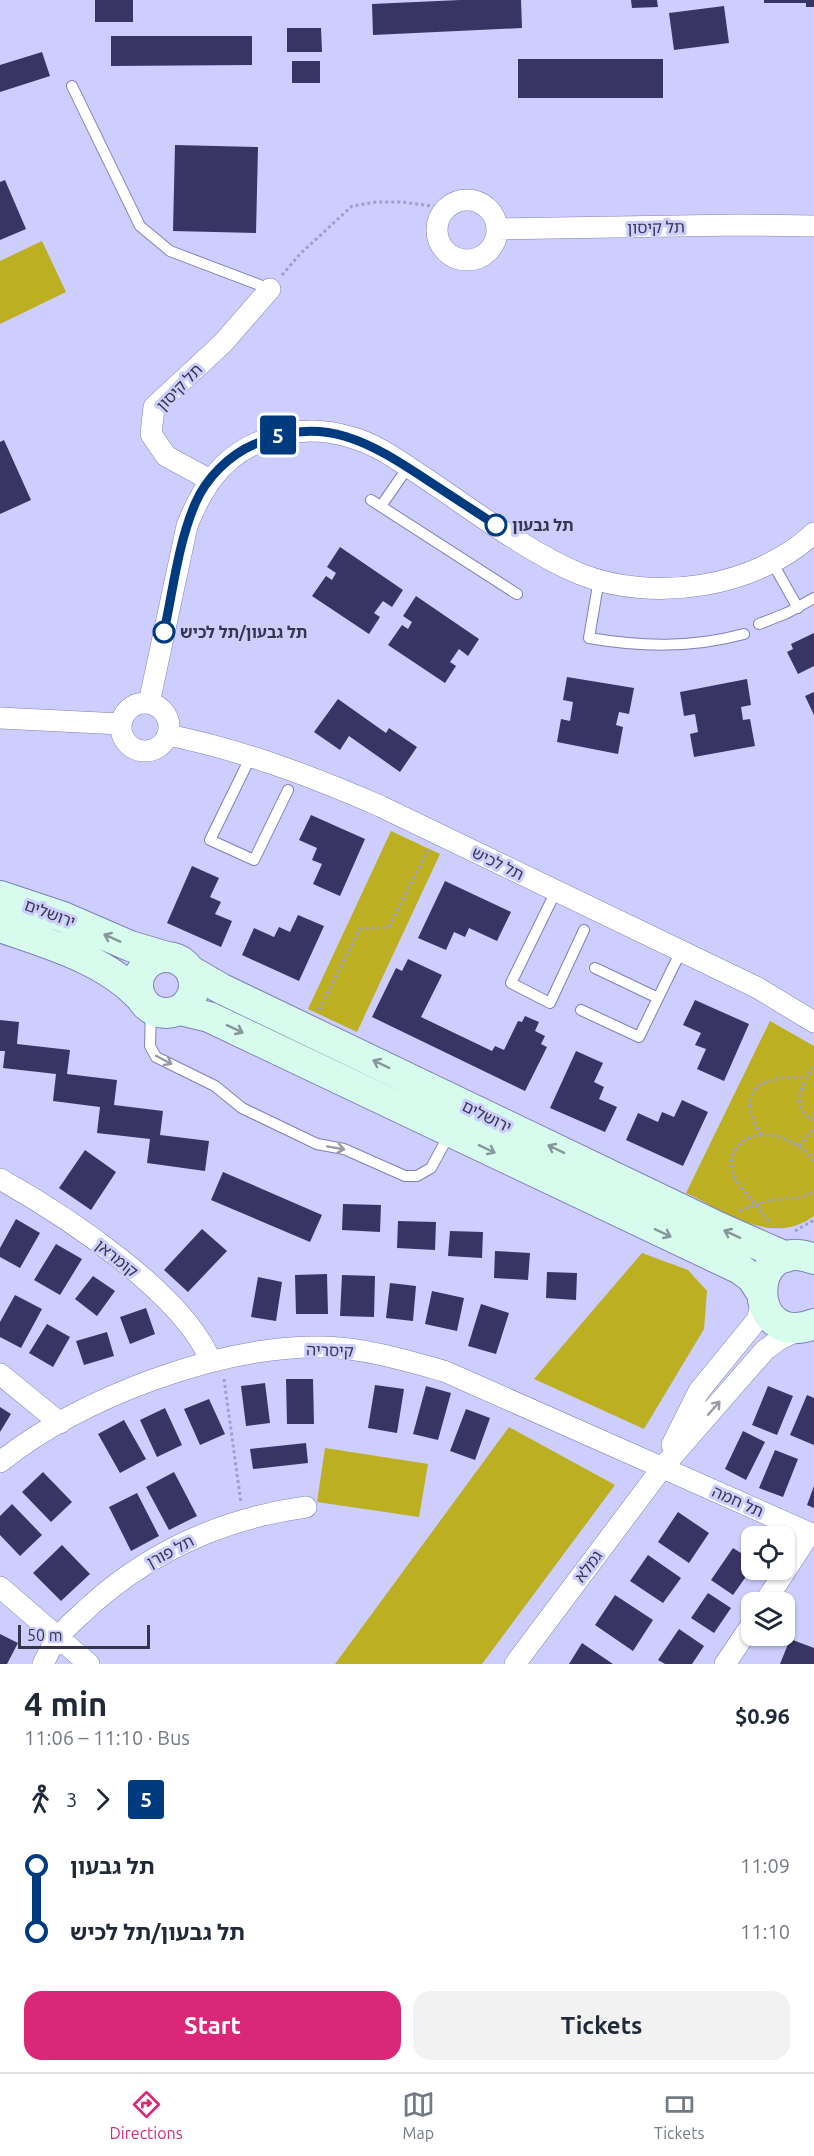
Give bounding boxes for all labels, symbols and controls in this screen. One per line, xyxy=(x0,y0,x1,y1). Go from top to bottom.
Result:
street label: תל קיסון xyxy=(627,217,685,237)
street label: תל קיסון xyxy=(152,360,206,414)
line badge: 5 xyxy=(258,416,298,454)
text: 5 xyxy=(272,423,284,447)
marker: תל גבעון xyxy=(485,514,507,536)
place label: תל גבעון xyxy=(512,516,574,534)
marker: תל גבעון/תל לכיש xyxy=(153,621,175,643)
place label: תל גבעון/תל לכיש xyxy=(180,623,307,641)
street label: תל לכיש xyxy=(469,843,527,883)
street label: ירושלים xyxy=(22,896,78,930)
one-way arrow xyxy=(103,932,122,943)
one-way arrow xyxy=(225,1023,243,1035)
one-way arrow xyxy=(155,1055,173,1067)
one-way arrow xyxy=(372,1058,390,1070)
street label: ירושלים xyxy=(459,1096,515,1136)
one-way arrow xyxy=(548,1142,566,1154)
one-way arrow xyxy=(326,1143,346,1154)
one-way arrow xyxy=(477,1143,495,1155)
one-way arrow xyxy=(653,1227,671,1239)
one-way arrow xyxy=(724,1227,742,1239)
street label: קומראן xyxy=(92,1236,142,1280)
street label: קיסריה xyxy=(306,1340,354,1360)
one-way arrow xyxy=(707,1401,721,1416)
street label: תל חמה xyxy=(710,1482,766,1520)
map controls xyxy=(741,1526,795,1646)
button: locate xyxy=(741,1526,795,1580)
street label: תל פורן xyxy=(143,1531,197,1571)
street label: גמלא xyxy=(570,1547,606,1585)
button: layers xyxy=(741,1592,795,1646)
scale bar xyxy=(18,1622,150,1650)
text: 50 m xyxy=(27,1626,63,1644)
text: 4 min xyxy=(24,1685,107,1722)
text: $0.96 xyxy=(735,1703,790,1728)
text: 11:06 – 11:10 · Bus xyxy=(24,1726,190,1749)
icon: walk xyxy=(24,1783,57,1816)
icon: forward xyxy=(86,1783,119,1816)
text: 5 xyxy=(140,1787,152,1811)
text: 3 xyxy=(66,1788,77,1811)
text: תל גבעון xyxy=(70,1853,155,1878)
text: 11:09 xyxy=(740,1854,790,1877)
text: תל גבעון/תל לכיש xyxy=(70,1919,245,1944)
text: 11:10 xyxy=(740,1920,790,1943)
button: Start xyxy=(24,1991,401,2060)
button: Tickets xyxy=(413,1991,790,2060)
tab: Directions xyxy=(110,2088,183,2142)
tab: Map xyxy=(402,2088,435,2142)
tab: Tickets xyxy=(654,2088,704,2142)

